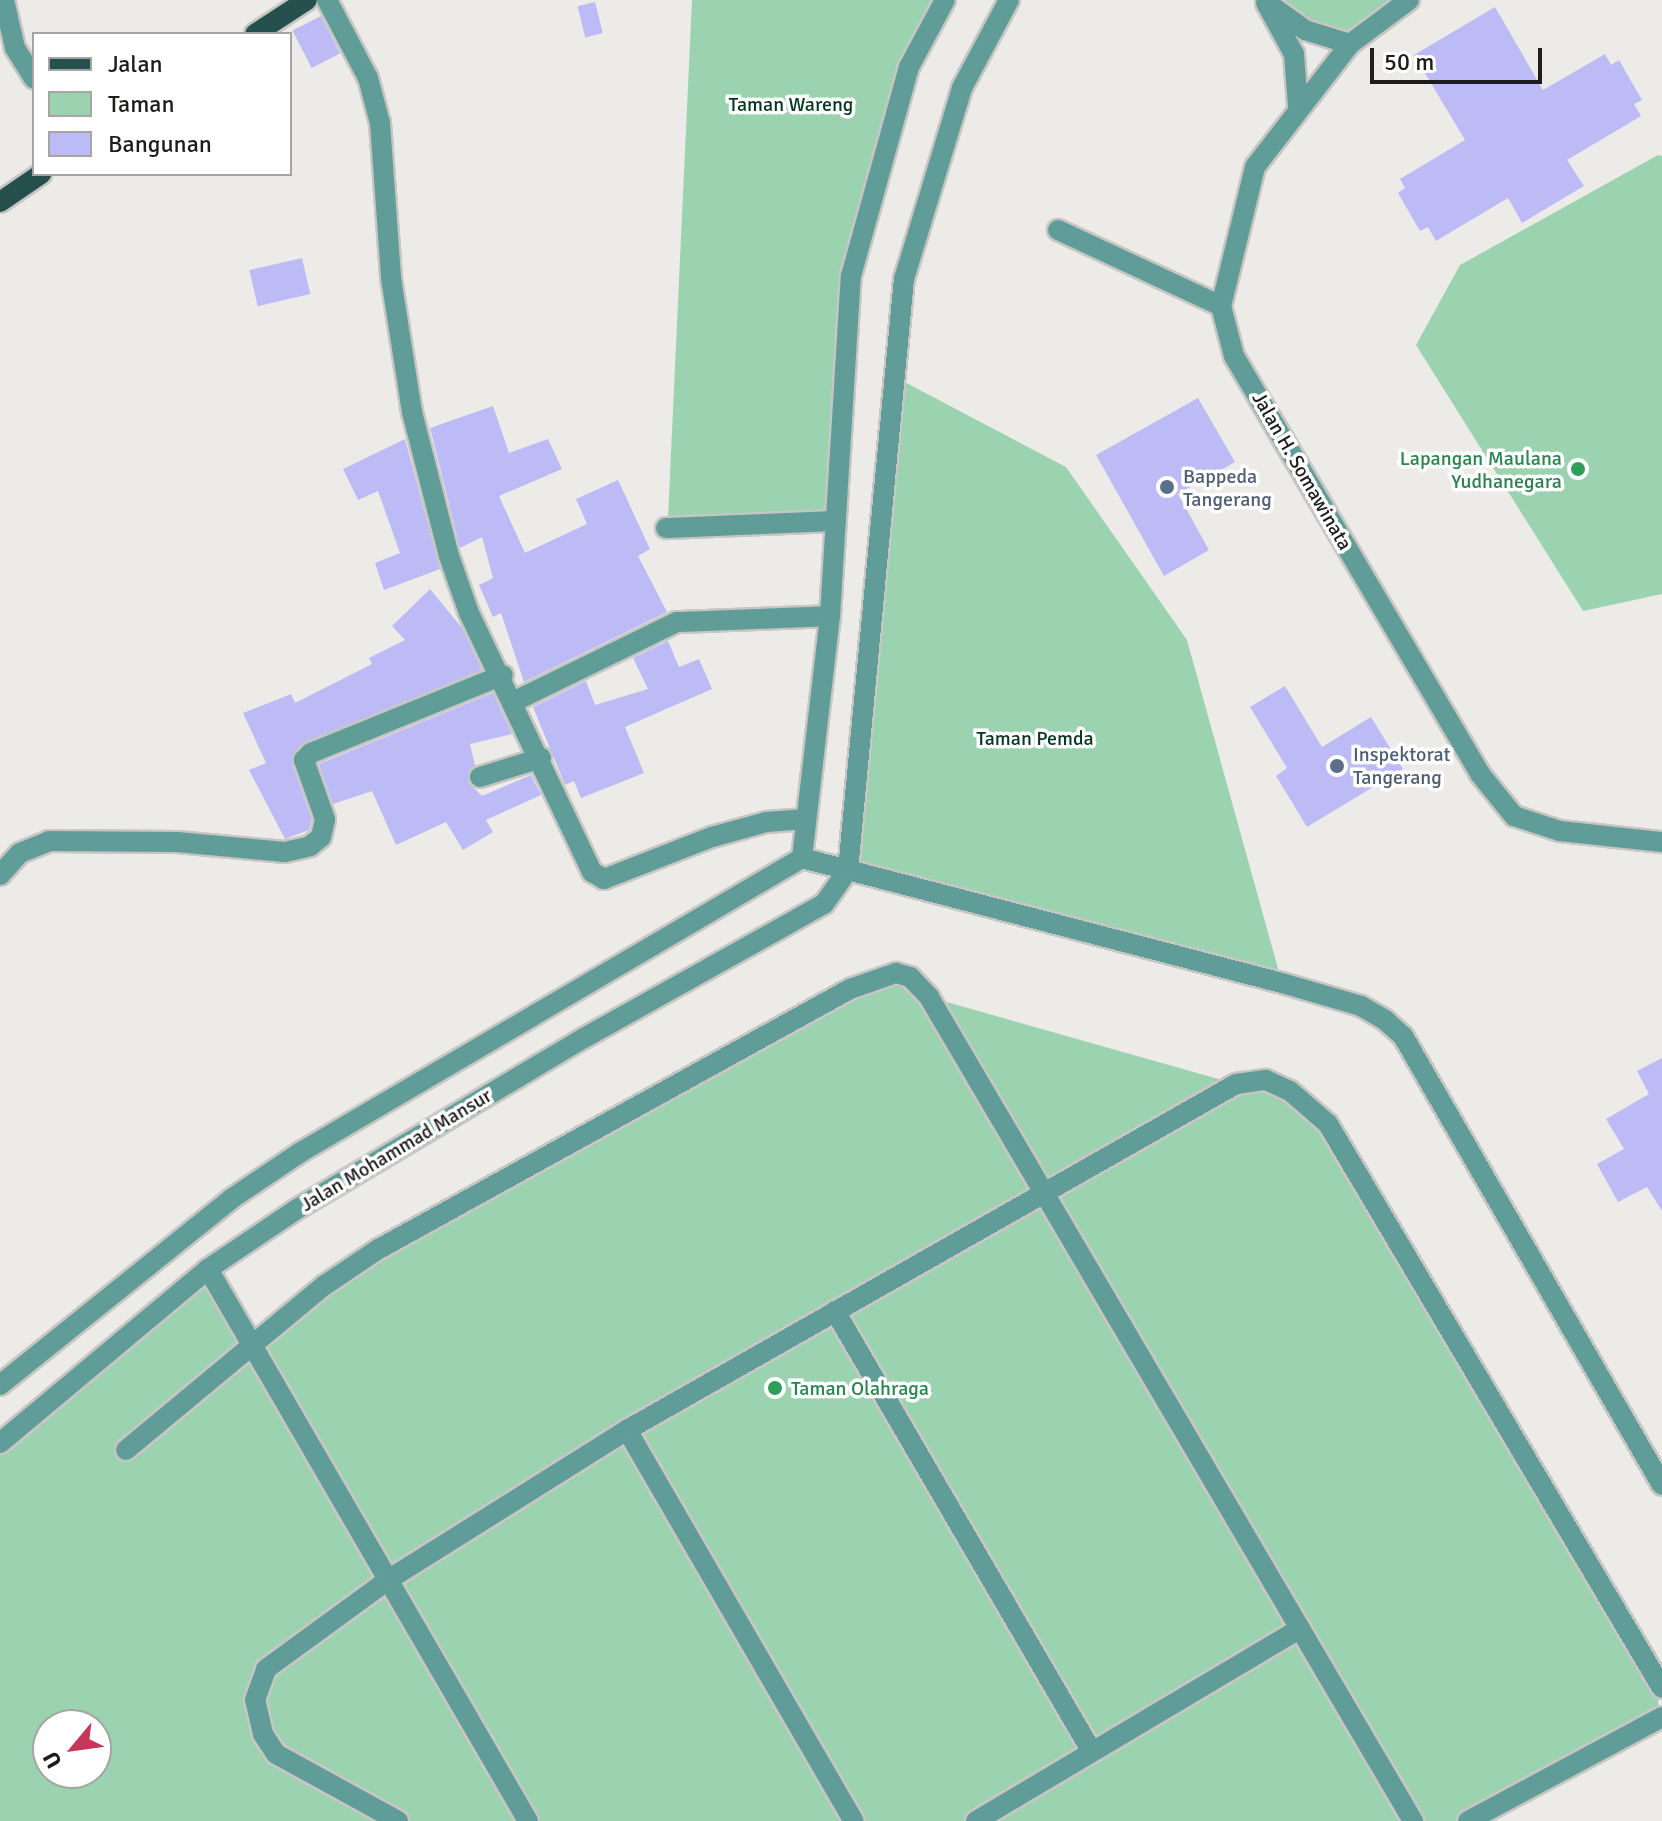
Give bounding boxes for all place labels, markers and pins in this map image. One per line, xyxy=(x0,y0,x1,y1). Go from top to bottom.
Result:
place label: Lapangan Maulana Yudhanegara xyxy=(1400,446,1562,493)
marker: Lapangan Maulana Yudhanegara xyxy=(1569,460,1587,478)
place label: Bappeda Tangerang xyxy=(1183,464,1272,511)
marker: Bappeda Tangerang xyxy=(1158,478,1176,496)
place label: Inspektorat Tangerang xyxy=(1353,742,1451,789)
marker: Inspektorat Tangerang xyxy=(1328,757,1346,775)
place label: Taman Olahraga xyxy=(791,1376,929,1400)
marker: Taman Olahraga xyxy=(766,1379,784,1397)

